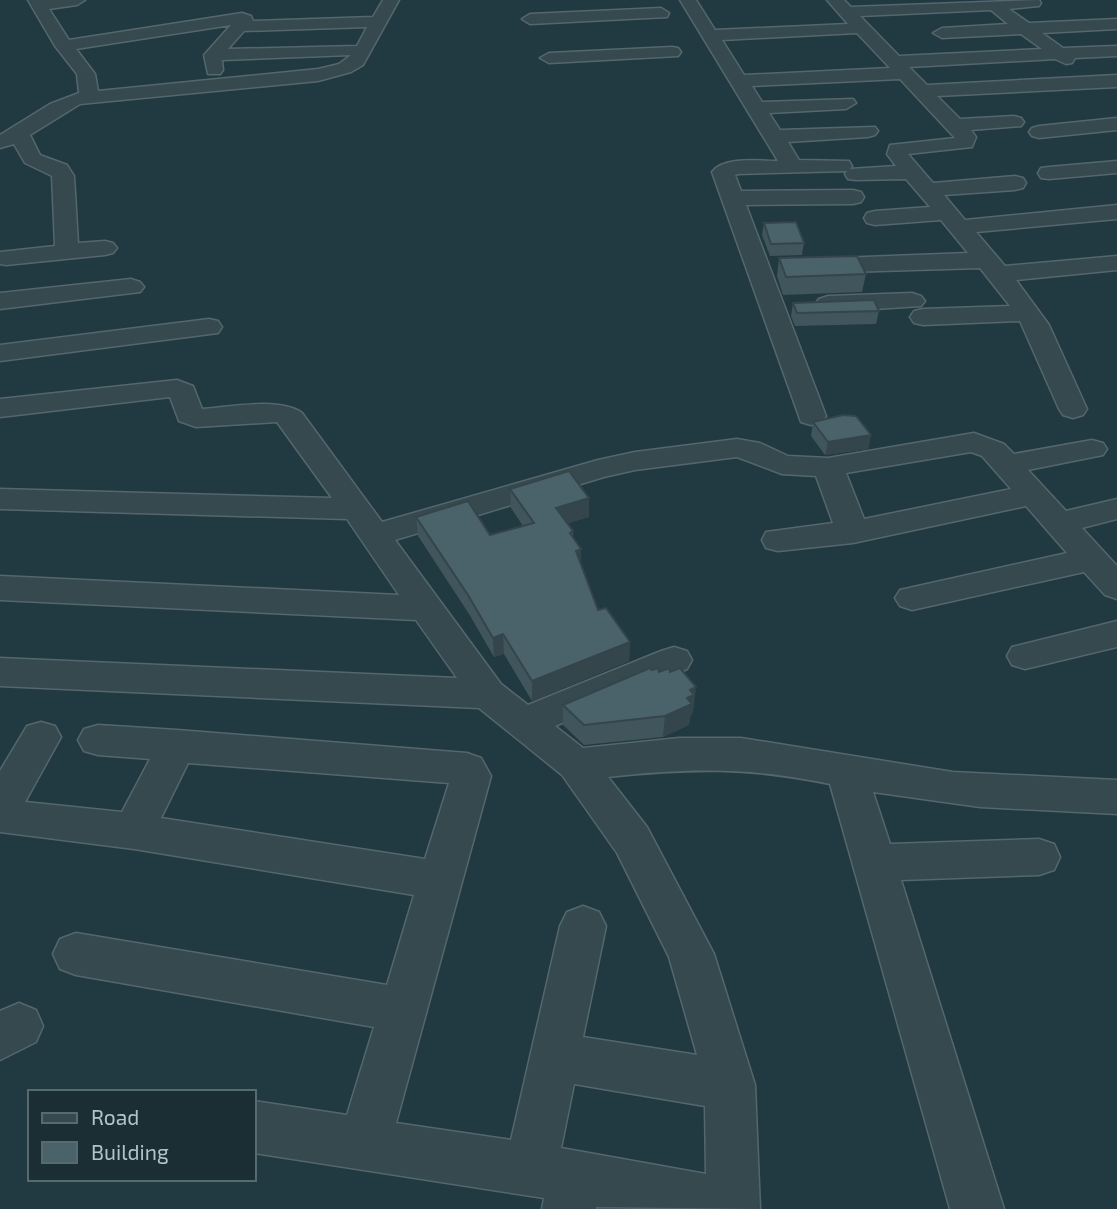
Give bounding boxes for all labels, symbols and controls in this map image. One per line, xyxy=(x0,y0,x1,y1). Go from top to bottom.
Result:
legend xyxy=(28,1090,256,1181)
text: Road xyxy=(91,1104,139,1129)
text: Building xyxy=(91,1139,169,1164)

